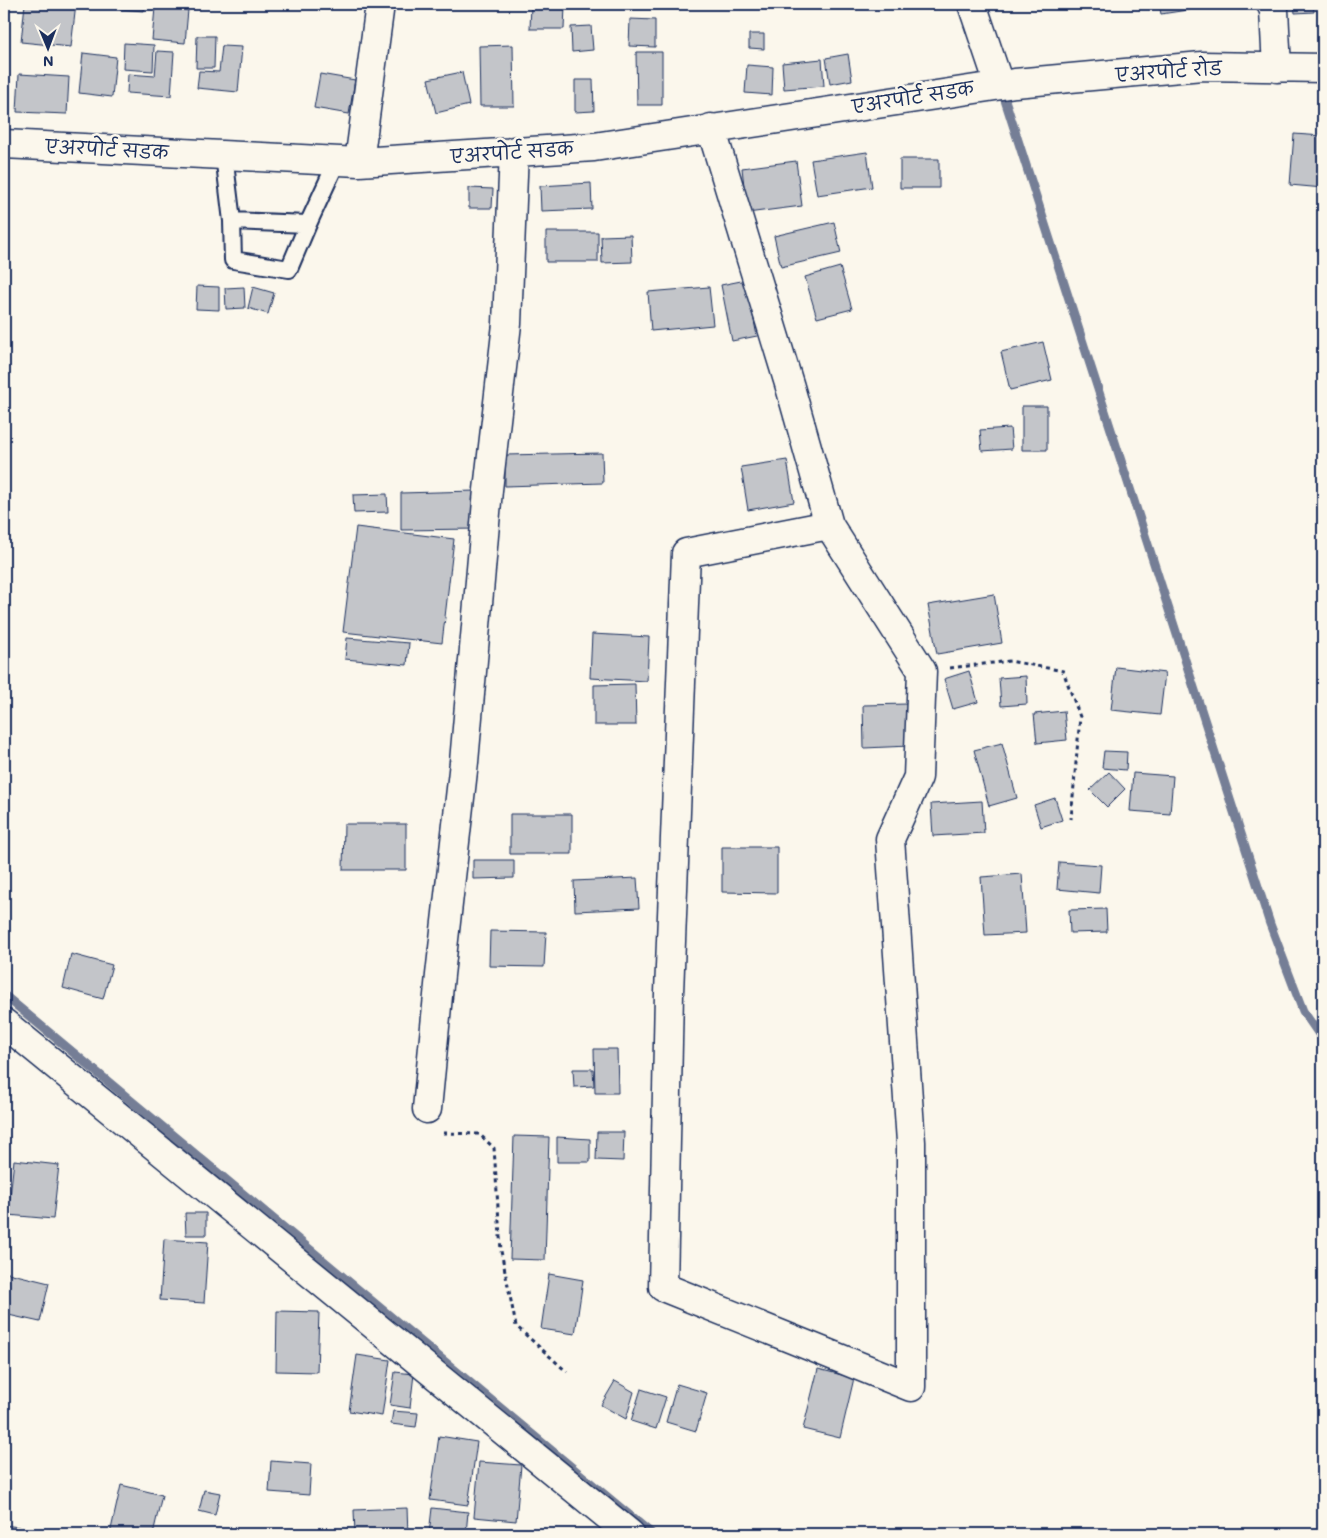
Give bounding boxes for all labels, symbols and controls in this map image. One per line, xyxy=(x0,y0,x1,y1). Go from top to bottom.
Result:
north arrow xyxy=(22,22,72,72)
text: N xyxy=(43,52,54,71)
street label: एअरपोर्ट रोड xyxy=(1114,54,1225,87)
street label: एअरपोर्ट सडक xyxy=(849,74,977,119)
street label: एअरपोर्ट सडक xyxy=(44,133,171,164)
street label: एअरपोर्ट सडक xyxy=(449,135,576,168)

